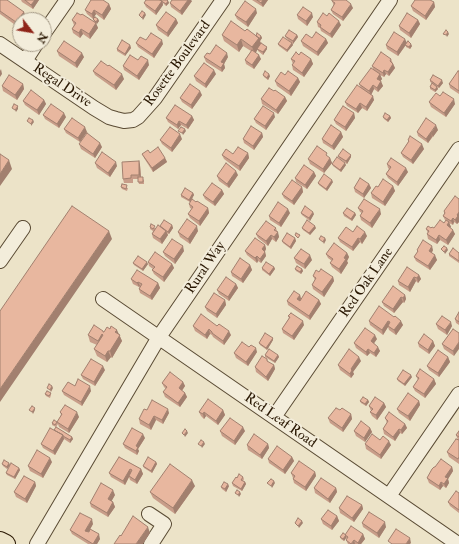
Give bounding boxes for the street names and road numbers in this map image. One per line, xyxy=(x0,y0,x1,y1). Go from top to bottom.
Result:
street label: Rosette Boulevard xyxy=(141,18,215,110)
street label: Regal Drive xyxy=(30,60,94,112)
street label: Rural Way xyxy=(182,239,230,297)
street label: Red Oak Lane xyxy=(337,245,397,321)
street label: Red Leaf Road xyxy=(241,390,319,452)

